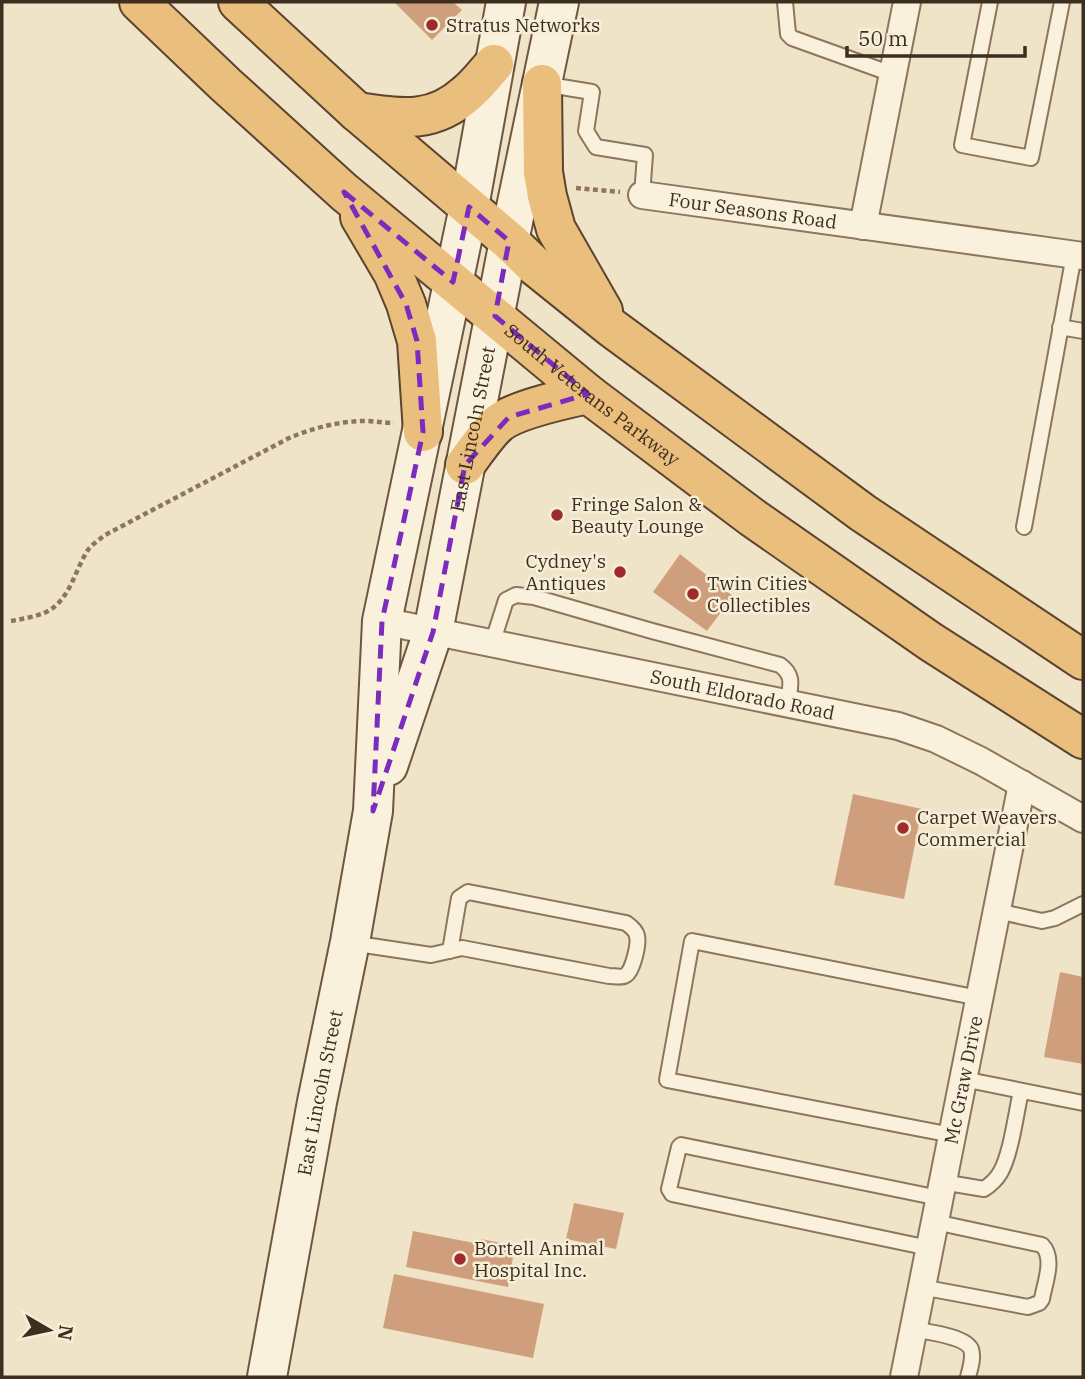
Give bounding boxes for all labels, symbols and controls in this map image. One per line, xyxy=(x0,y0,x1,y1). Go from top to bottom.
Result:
place label: Stratus Networks xyxy=(446,13,600,37)
scale bar xyxy=(847,14,1026,58)
marker: Stratus Networks xyxy=(424,17,440,33)
text: 50 m xyxy=(858,24,908,52)
street label: Four Seasons Road xyxy=(667,187,839,234)
street label: South Veterans Parkway xyxy=(500,318,685,471)
street label: East Lincoln Street xyxy=(445,344,500,514)
place label: Fringe Salon & Beauty Lounge xyxy=(571,492,704,538)
marker: Fringe Salon & Beauty Lounge xyxy=(549,507,565,523)
place label: Cydney's Antiques xyxy=(526,549,606,595)
marker: Cydney's Antiques xyxy=(612,564,628,580)
place label: Twin Cities Collectibles xyxy=(707,571,810,617)
marker: Twin Cities Collectibles xyxy=(685,586,701,602)
street label: South Eldorado Road xyxy=(648,664,837,725)
place label: Carpet Weavers Commercial xyxy=(917,805,1057,851)
marker: Carpet Weavers Commercial xyxy=(895,820,911,836)
street label: East Lincoln Street xyxy=(292,1008,348,1178)
street label: Mc Graw Drive xyxy=(939,1014,988,1146)
place label: Bortell Animal Hospital Inc. xyxy=(474,1236,604,1282)
marker: Bortell Animal Hospital Inc. xyxy=(452,1251,468,1267)
north arrow xyxy=(14,1295,84,1365)
text: N xyxy=(53,1323,79,1342)

